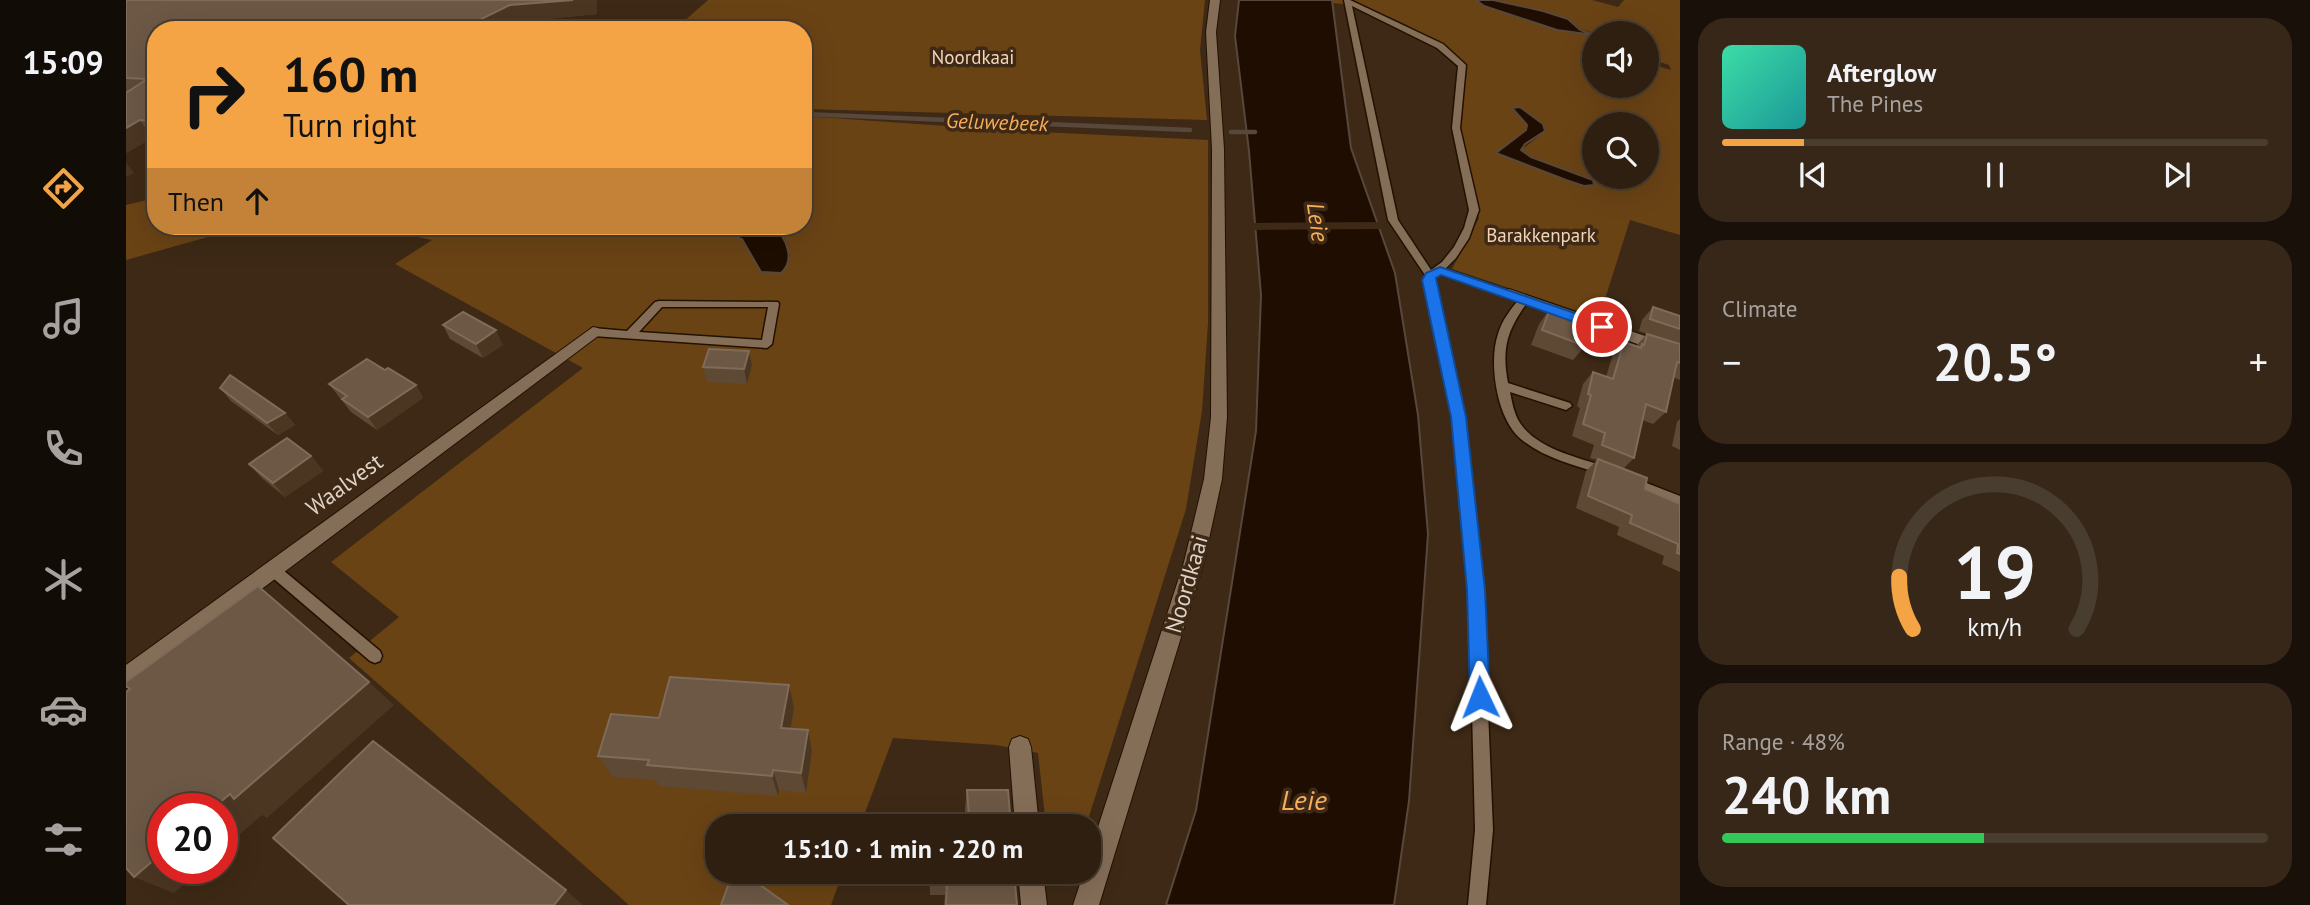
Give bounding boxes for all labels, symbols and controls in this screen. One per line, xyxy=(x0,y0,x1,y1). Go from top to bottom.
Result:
map controls xyxy=(1582,21,1659,189)
button: sound xyxy=(1582,21,1659,98)
text: 15:09 xyxy=(22,41,104,83)
text: 160 m xyxy=(283,42,418,106)
park label: Noordkaai xyxy=(932,45,1014,69)
icon: right xyxy=(168,49,259,140)
text: Afterglow xyxy=(1827,56,1936,89)
text: The Pines xyxy=(1827,89,1923,118)
text: Turn right xyxy=(283,104,417,146)
water label: Geluwebeek xyxy=(945,107,1050,137)
button: search xyxy=(1582,112,1659,189)
icon: previous xyxy=(1794,156,1832,194)
icon: pause xyxy=(1976,156,2014,194)
icon: next xyxy=(2158,156,2196,194)
icon: directions xyxy=(39,164,88,213)
icon: ahead xyxy=(238,182,276,220)
text: Then xyxy=(168,185,224,218)
water label: Leie xyxy=(1300,200,1336,244)
park label: Barakkenpark xyxy=(1486,223,1596,247)
icon: music xyxy=(39,294,88,343)
text: Climate xyxy=(1722,294,1797,323)
pin xyxy=(1572,297,1632,357)
icon: arrive xyxy=(1583,308,1621,346)
text: 20.5° xyxy=(1933,328,2057,395)
text: − xyxy=(1722,337,1741,386)
text: + xyxy=(2249,337,2268,386)
icon: phone xyxy=(39,424,88,473)
street label: Waalvest xyxy=(300,446,388,521)
text: 19 xyxy=(1954,526,2036,620)
street label: Noordkaai xyxy=(1158,532,1214,636)
icon: climate xyxy=(39,555,88,604)
text: km/h xyxy=(1968,611,2022,643)
position arrow xyxy=(1443,660,1517,734)
icon: car xyxy=(39,685,88,734)
text: Range · 48% xyxy=(1722,727,1845,756)
text: 240 km xyxy=(1722,761,1891,828)
water label: Leie xyxy=(1281,781,1327,818)
speed limit sign: 20 xyxy=(147,793,238,884)
icon: filters xyxy=(39,815,88,864)
text: 15:10 · 1 min · 220 m xyxy=(783,832,1023,865)

